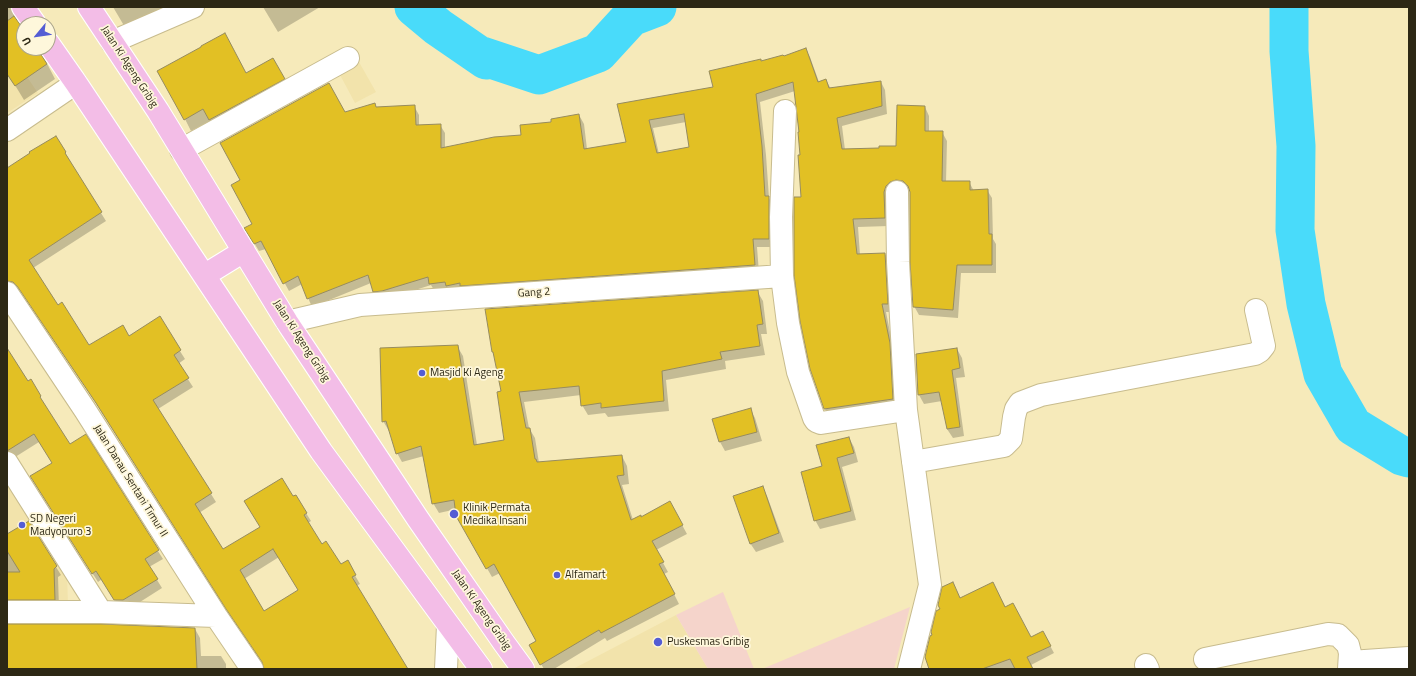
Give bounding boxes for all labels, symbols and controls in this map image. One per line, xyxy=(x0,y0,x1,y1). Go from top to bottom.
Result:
north arrow xyxy=(16,16,56,56)
street label: Jalan Ki Ageng Gribig xyxy=(98,24,160,110)
text: U xyxy=(18,34,35,48)
street label: Gang 2 xyxy=(517,285,551,301)
street label: Jalan Ki Ageng Gribig xyxy=(270,298,332,384)
place label: Masjid Ki Ageng xyxy=(430,366,503,380)
marker: Masjid Ki Ageng xyxy=(417,368,427,378)
street label: Jalan Danau Sentani Timur II xyxy=(90,422,170,540)
place label: Klinik Permata Medika Insani xyxy=(463,501,530,527)
marker: Klinik Permata Medika Insani xyxy=(448,508,460,520)
place label: SD Negeri Madyopuro 3 xyxy=(30,512,91,538)
marker: SD Negeri Madyopuro 3 xyxy=(17,520,27,530)
street label: Jalan Ki Ageng Gribig xyxy=(448,567,514,653)
place label: Alfamart xyxy=(565,568,606,582)
marker: Alfamart xyxy=(552,570,562,580)
place label: Puskesmas Gribig xyxy=(667,635,749,649)
marker: Puskesmas Gribig xyxy=(652,636,664,648)

